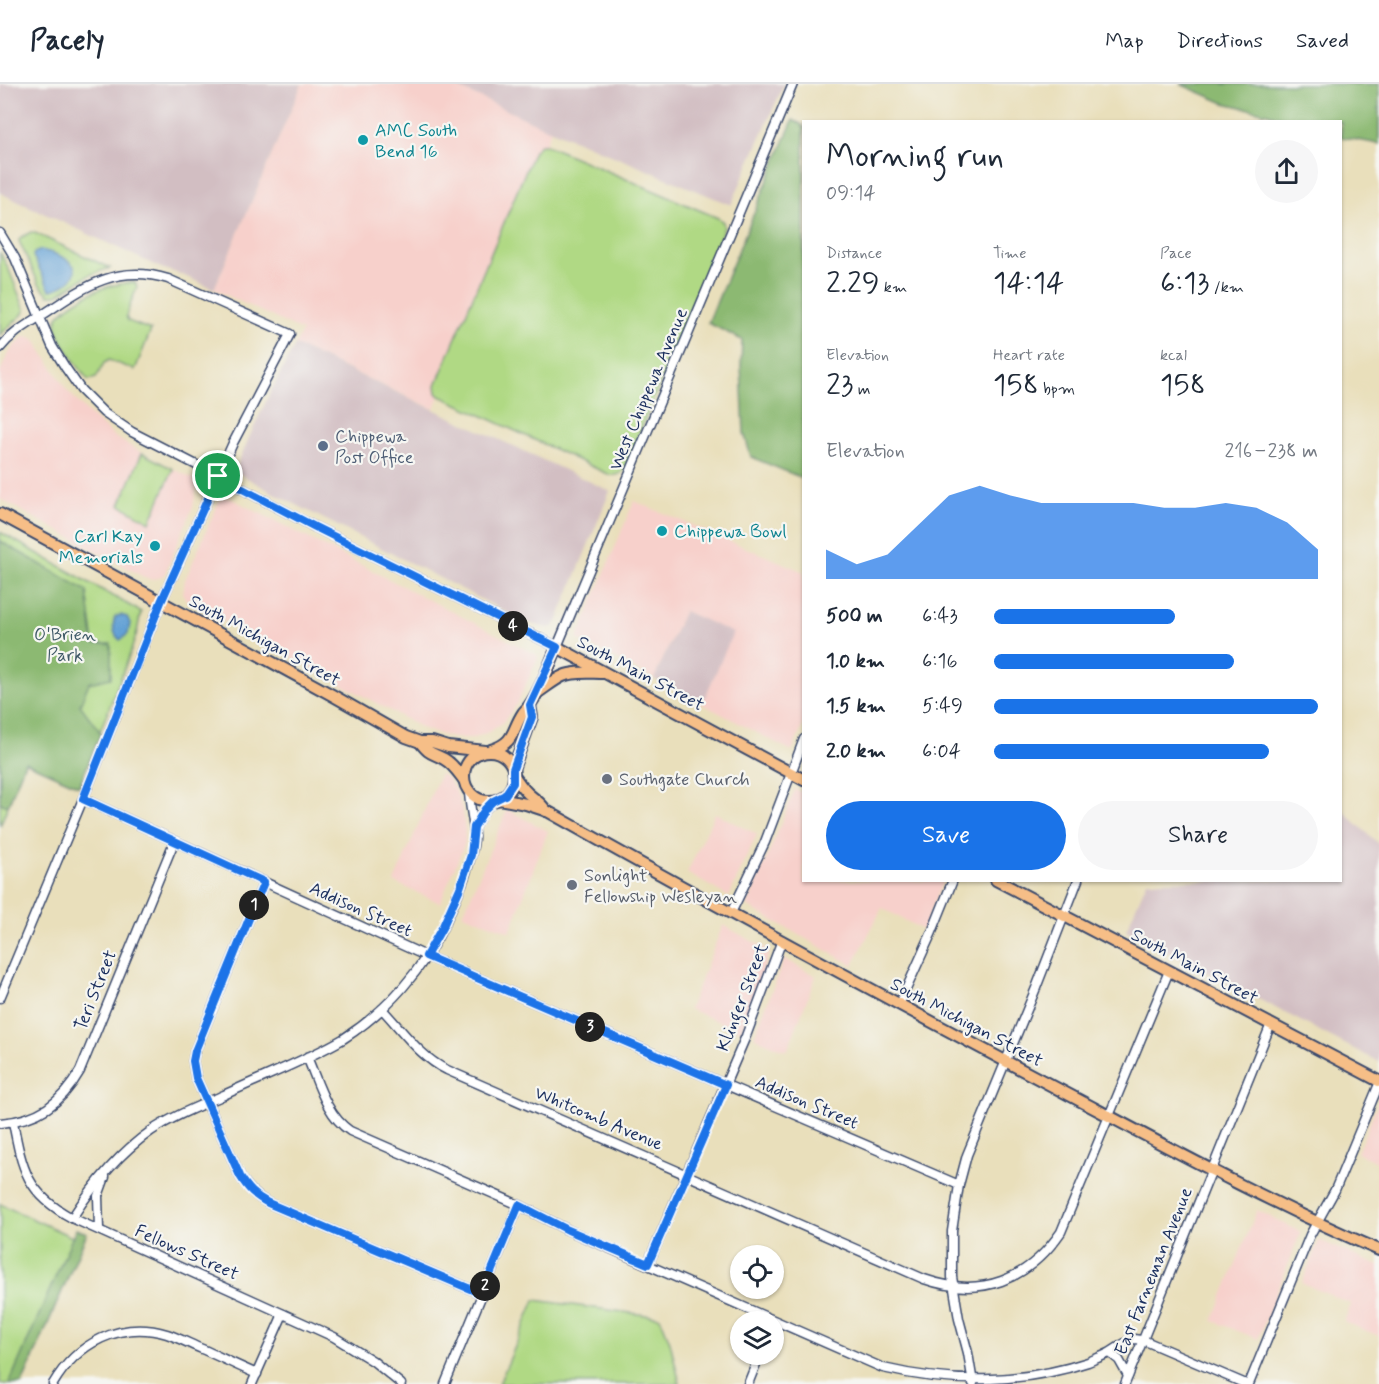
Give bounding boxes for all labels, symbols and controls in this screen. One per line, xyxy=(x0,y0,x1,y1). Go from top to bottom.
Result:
text: Pacely xyxy=(30,23,105,60)
text: Map xyxy=(1105,27,1144,55)
text: Directions xyxy=(1177,27,1263,55)
text: Saved xyxy=(1296,27,1349,55)
place label: AMC South Bend 16 xyxy=(375,119,457,164)
marker: AMC South Bend 16 xyxy=(356,133,370,147)
text: Morning run xyxy=(826,135,1004,179)
button: share xyxy=(1255,140,1318,203)
text: 09:14 xyxy=(826,180,876,207)
text: Distance xyxy=(826,243,882,264)
text: Time xyxy=(993,243,1027,264)
text: Pace xyxy=(1160,243,1192,264)
text: 2.29 xyxy=(826,264,880,303)
text: 14:14 xyxy=(993,264,1064,303)
text: 6:13 xyxy=(1160,264,1209,303)
text: km xyxy=(880,277,907,298)
text: /km xyxy=(1209,277,1244,298)
street label: West Chippewa Avenue xyxy=(604,304,694,474)
text: Elevation xyxy=(826,345,889,366)
text: Heart rate xyxy=(993,345,1065,366)
text: kcal xyxy=(1160,345,1187,366)
text: 23 xyxy=(826,366,853,405)
text: 158 xyxy=(993,366,1039,405)
text: 158 xyxy=(1160,366,1206,405)
text: m xyxy=(853,379,870,400)
text: bpm xyxy=(1039,379,1075,400)
place label: Chippewa Post Office xyxy=(335,425,414,470)
text: Elevation xyxy=(826,438,905,465)
text: 216–238 m xyxy=(1224,438,1318,465)
marker: Chippewa Post Office xyxy=(316,439,330,453)
pin xyxy=(192,450,243,501)
icon: arrive xyxy=(201,459,234,492)
place label: Chippewa Bowl xyxy=(674,520,787,544)
marker: Chippewa Bowl xyxy=(655,524,669,538)
place label: Carl Kay Memorials xyxy=(59,525,143,570)
marker: Carl Kay Memorials xyxy=(148,539,162,553)
street label: South Michigan Street xyxy=(185,589,344,692)
text: 500 m xyxy=(826,603,883,630)
text: 6:43 xyxy=(922,603,958,630)
pin: 4 xyxy=(498,611,528,641)
text: 4 xyxy=(508,615,518,636)
park label: O'Brien Park xyxy=(34,623,96,668)
street label: South Main Street xyxy=(573,630,708,717)
text: 1.0 km xyxy=(826,648,885,675)
text: 6:16 xyxy=(922,648,958,675)
text: 1.5 km xyxy=(826,693,886,720)
text: 5:49 xyxy=(922,693,963,720)
text: 2.0 km xyxy=(826,738,886,765)
text: 6:04 xyxy=(922,738,961,765)
place label: Southgate Church xyxy=(619,768,750,792)
marker: Southgate Church xyxy=(600,772,614,786)
button: Save xyxy=(826,801,1066,870)
button: Share xyxy=(1078,801,1318,870)
place label: Sonlight Fellowship Wesleyan xyxy=(584,864,737,909)
street label: Addison Street xyxy=(305,877,416,943)
marker: Sonlight Fellowship Wesleyan xyxy=(565,878,579,892)
pin: 1 xyxy=(239,890,269,920)
text: 1 xyxy=(250,894,258,915)
street label: South Main Street xyxy=(1127,923,1262,1010)
street label: Klinger Street xyxy=(711,939,777,1056)
street label: Teri Street xyxy=(69,946,123,1034)
street label: South Michigan Street xyxy=(886,972,1047,1073)
pin: 3 xyxy=(575,1012,605,1042)
text: 3 xyxy=(586,1016,594,1037)
street label: Addison Street xyxy=(751,1070,862,1136)
street label: Whitcomb Avenue xyxy=(531,1081,666,1157)
street label: East Farneman Avenue xyxy=(1109,1184,1199,1359)
street label: Fellows Street xyxy=(131,1219,242,1287)
map controls xyxy=(730,1245,784,1365)
button: locate xyxy=(730,1245,784,1299)
pin: 2 xyxy=(470,1271,500,1301)
text: 2 xyxy=(481,1275,489,1296)
button: layers xyxy=(730,1311,784,1365)

